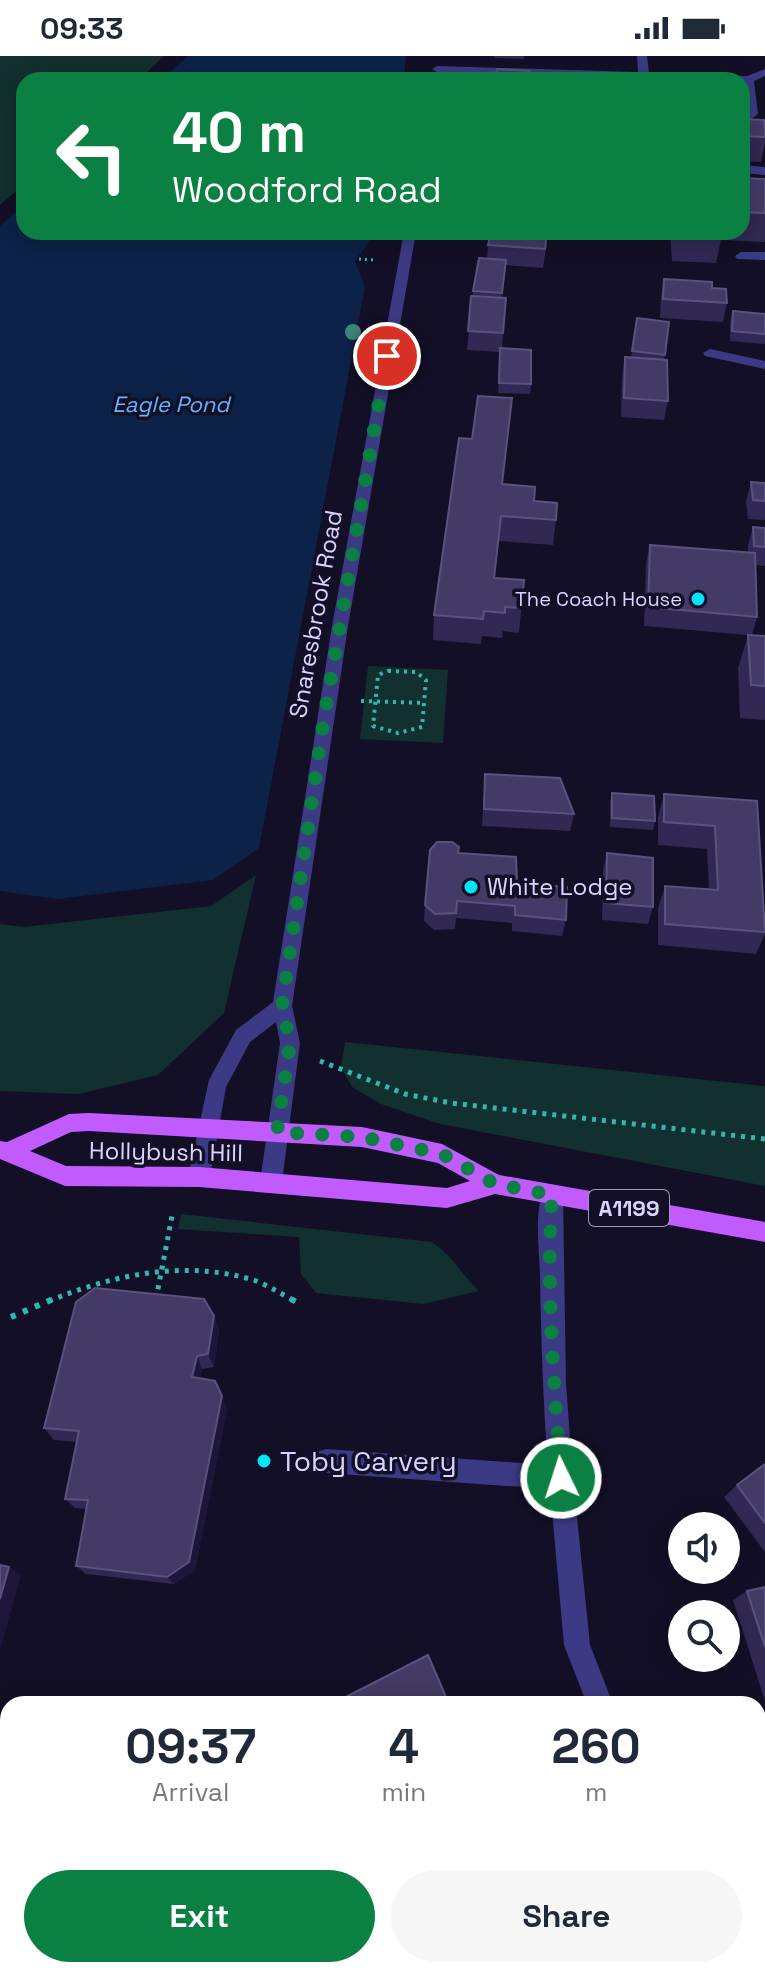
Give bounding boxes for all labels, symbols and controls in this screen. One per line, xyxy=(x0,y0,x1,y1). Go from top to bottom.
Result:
text: 09:33 xyxy=(40,9,123,48)
text: 40 m xyxy=(172,97,306,168)
icon: left xyxy=(40,104,144,208)
text: Woodford Road xyxy=(172,167,442,213)
pin xyxy=(353,322,421,390)
icon: arrive xyxy=(365,334,409,378)
water label: Eagle Pond xyxy=(112,390,232,418)
street label: Snaresbrook Road xyxy=(282,508,349,720)
place label: The Coach House xyxy=(515,586,682,612)
marker: The Coach House xyxy=(689,590,707,608)
place label: White Lodge xyxy=(487,871,633,902)
marker: White Lodge xyxy=(462,878,480,896)
street label: Hollybush Hill xyxy=(89,1135,243,1168)
road number: A1199 xyxy=(589,1190,669,1226)
position arrow xyxy=(519,1436,603,1520)
place label: Toby Carvery xyxy=(280,1443,457,1479)
marker: Toby Carvery xyxy=(255,1452,273,1470)
map controls xyxy=(668,1512,740,1672)
button: sound xyxy=(668,1512,740,1584)
button: search xyxy=(668,1600,740,1672)
text: 09:37 xyxy=(125,1716,256,1777)
text: 4 xyxy=(389,1716,419,1777)
text: 260 xyxy=(551,1716,641,1777)
text: Arrival xyxy=(152,1775,229,1809)
text: min xyxy=(381,1775,426,1809)
text: m xyxy=(585,1775,607,1809)
button: Exit xyxy=(24,1870,375,1962)
button: Share xyxy=(391,1870,742,1962)

